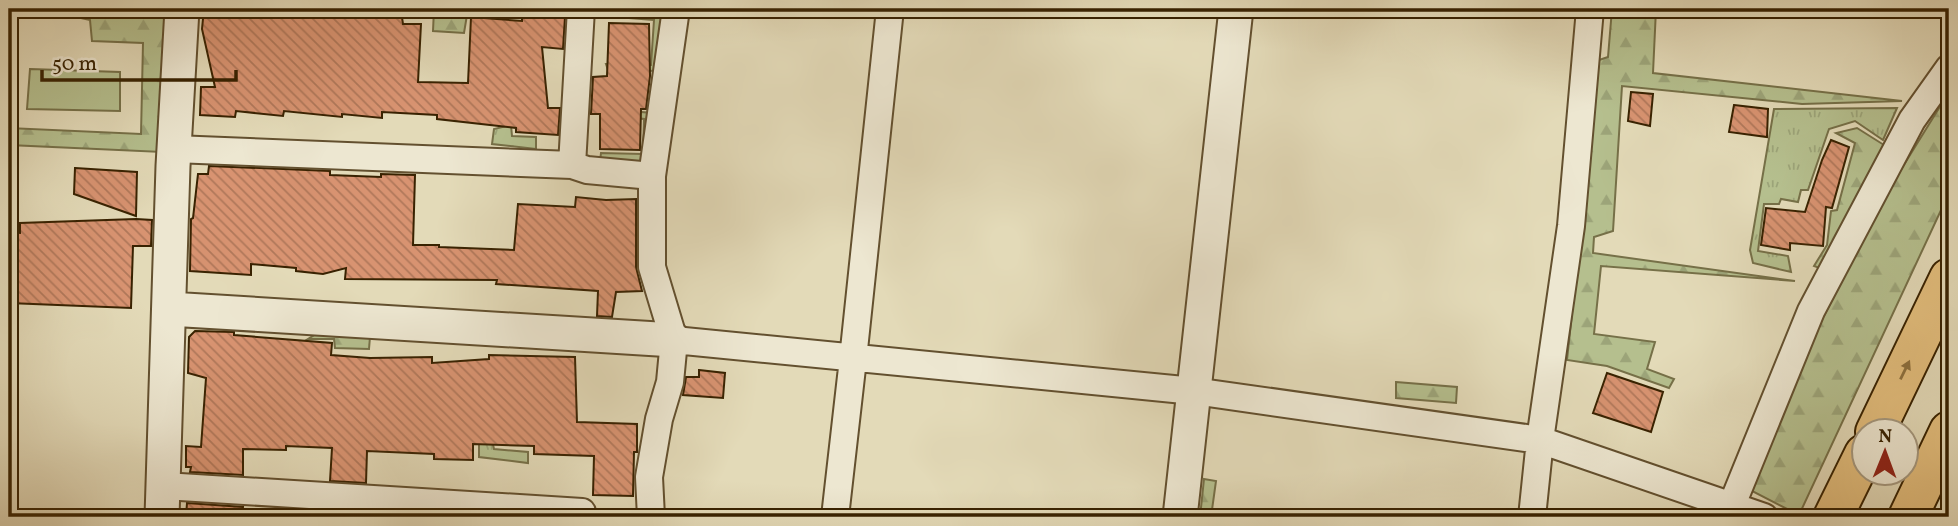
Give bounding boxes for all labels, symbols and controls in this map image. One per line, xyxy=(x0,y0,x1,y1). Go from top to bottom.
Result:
scale bar xyxy=(42,38,236,82)
text: 50 m xyxy=(52,50,97,79)
one-way arrow xyxy=(1899,360,1910,380)
north arrow xyxy=(1850,418,1920,488)
text: N xyxy=(1878,424,1893,450)

